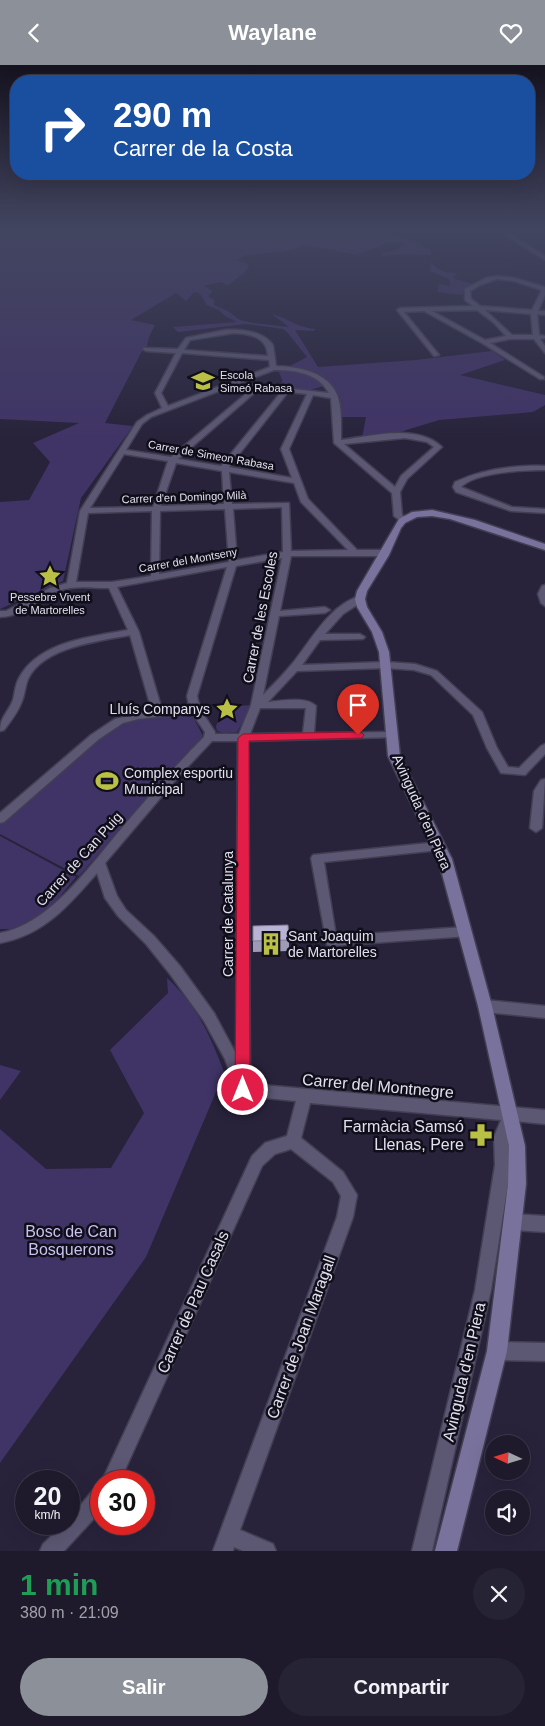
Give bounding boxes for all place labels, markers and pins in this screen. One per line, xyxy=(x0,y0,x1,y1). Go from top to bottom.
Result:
school or university icon: Escola Simeó Rabasa xyxy=(190,368,216,394)
place label: Escola Simeó Rabasa xyxy=(220,369,293,394)
place icon: Pessebre Vivent de Martorelles xyxy=(37,563,63,589)
place label: Pessebre Vivent de Martorelles xyxy=(10,591,90,616)
pin xyxy=(337,684,379,735)
place icon: Lluís Companys xyxy=(214,696,240,722)
place label: Lluís Companys xyxy=(110,701,210,717)
place label: Complex esportiu Municipal xyxy=(124,765,233,797)
sports icon: Complex esportiu Municipal xyxy=(94,768,120,794)
place label: Sant Joaquim de Martorelles xyxy=(288,928,377,960)
building icon: Sant Joaquim de Martorelles xyxy=(258,931,284,957)
place label: Farmàcia Samsó Llenas, Pere xyxy=(343,1118,464,1153)
pharmacy icon: Farmàcia Samsó Llenas, Pere xyxy=(468,1122,494,1148)

